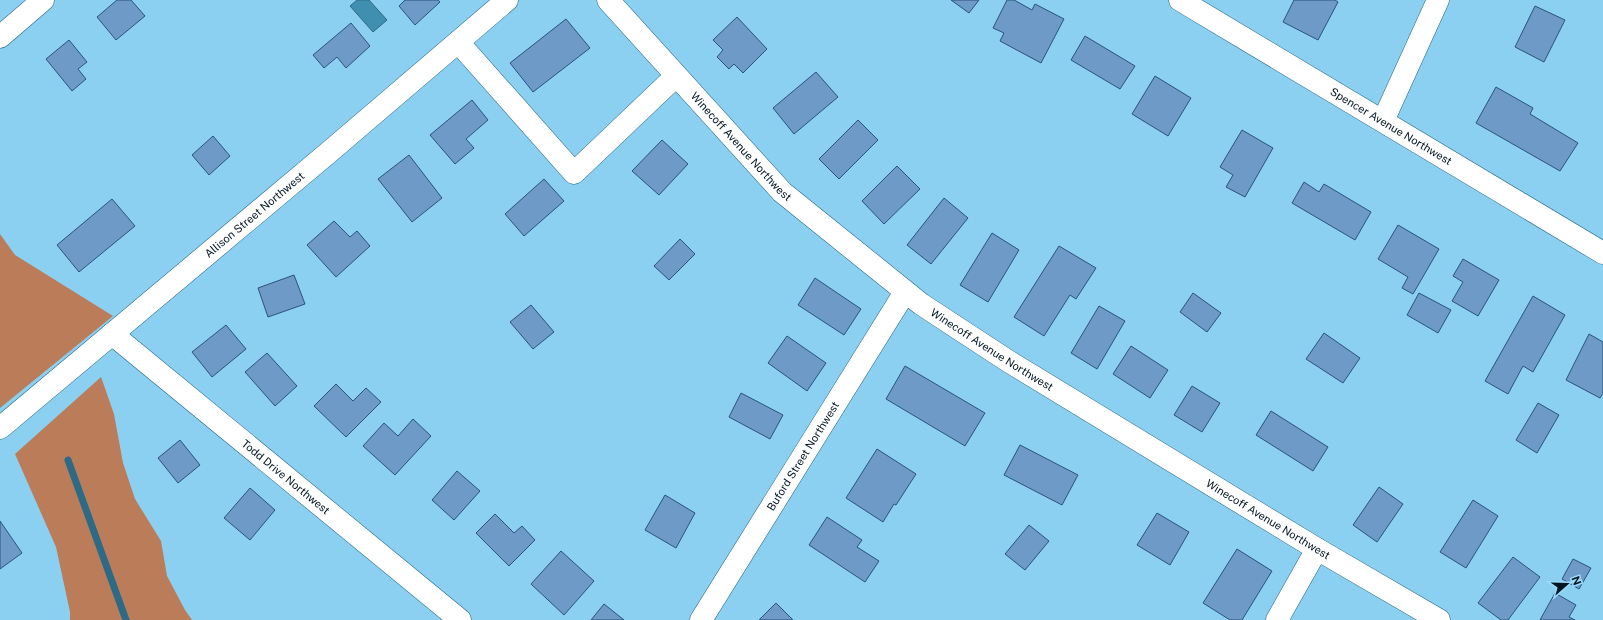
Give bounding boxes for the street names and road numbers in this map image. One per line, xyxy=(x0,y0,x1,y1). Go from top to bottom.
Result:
street label: Spencer Avenue Northwest xyxy=(1328,85,1454,167)
street label: Winecoff Avenue Northwest xyxy=(689,90,794,203)
street label: Allison Street Northwest xyxy=(202,170,307,260)
street label: Winecoff Avenue Northwest xyxy=(929,306,1055,393)
street label: Buford Street Northwest xyxy=(765,399,841,513)
street label: Todd Drive Northwest xyxy=(239,437,332,516)
street label: Winecoff Avenue Northwest xyxy=(1204,477,1332,561)

